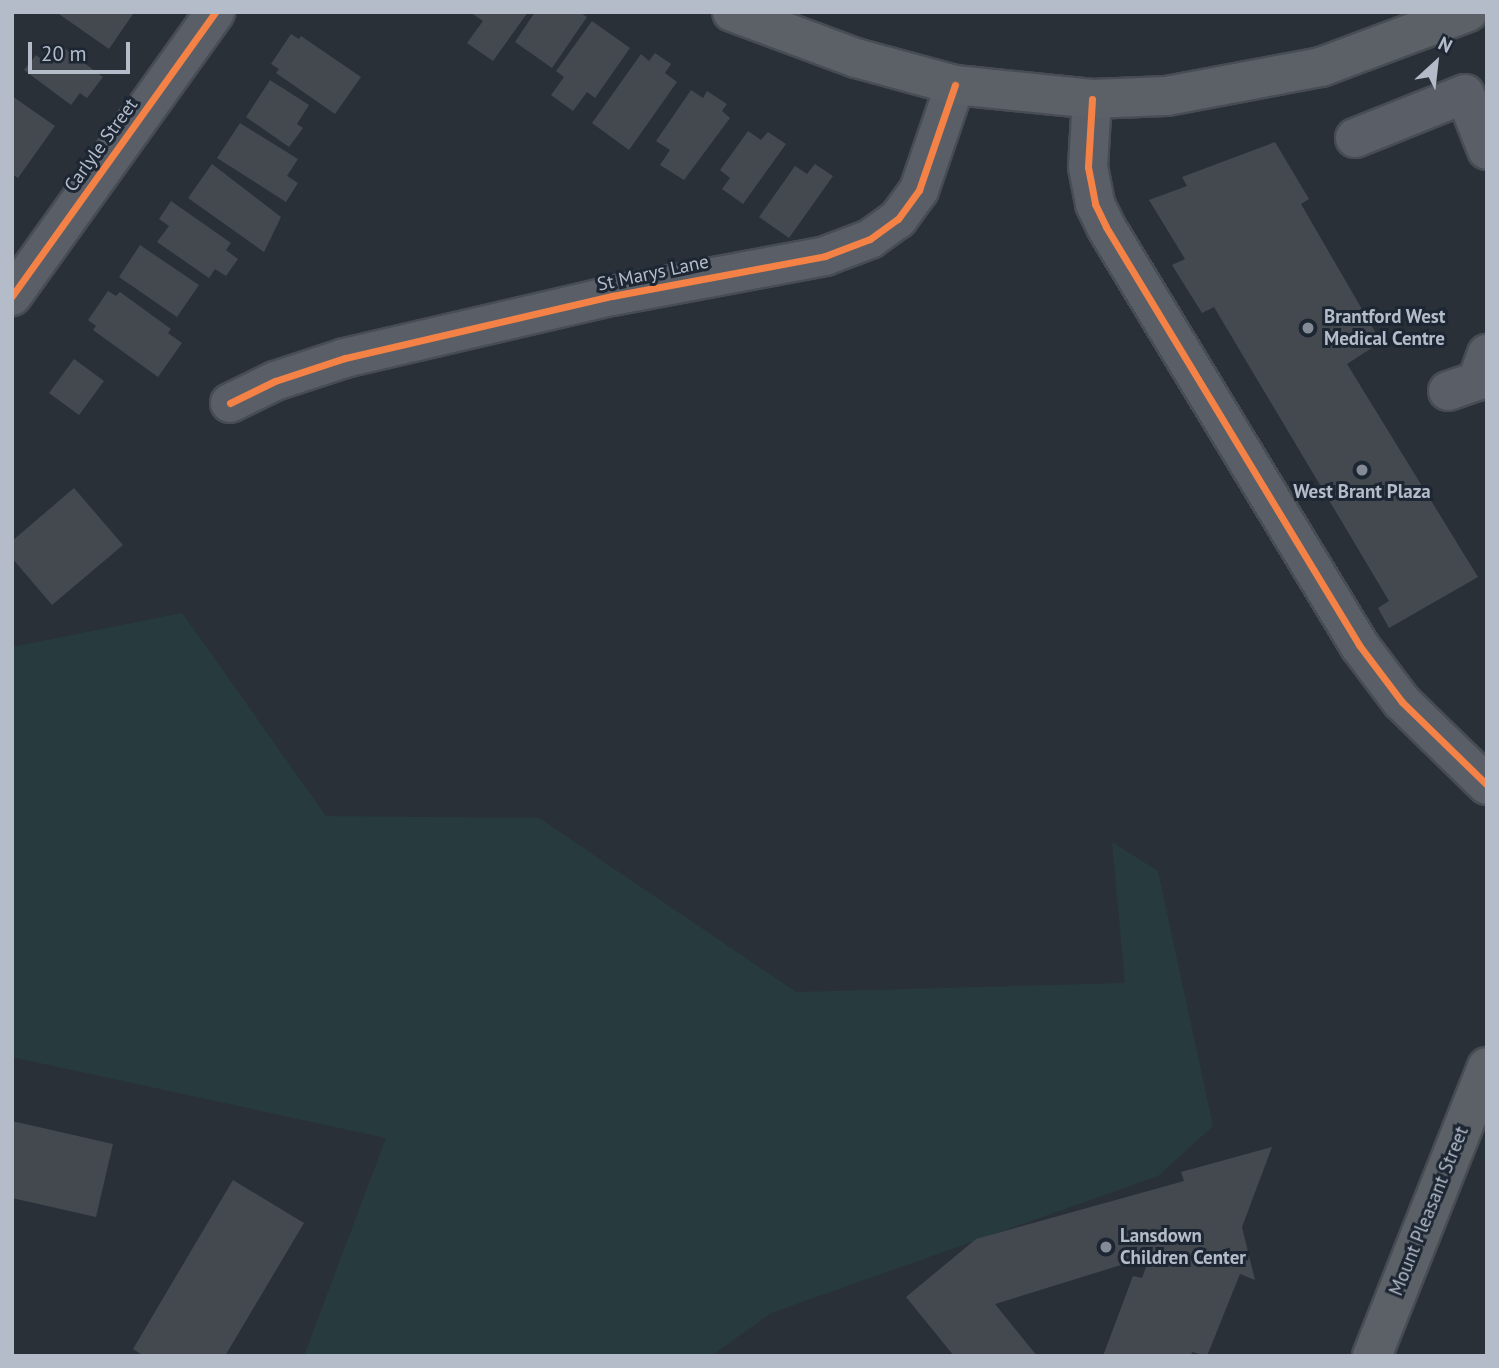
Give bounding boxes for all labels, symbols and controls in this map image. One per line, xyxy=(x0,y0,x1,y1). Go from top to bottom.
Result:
scale bar xyxy=(32,28,133,72)
north arrow xyxy=(1401,28,1471,98)
text: N xyxy=(1435,31,1457,58)
text: 20 m xyxy=(41,40,87,67)
street label: Carlyle Street xyxy=(60,94,142,196)
street label: St Marys Lane xyxy=(595,250,711,296)
place label: Brantford West Medical Centre xyxy=(1324,306,1446,350)
marker: Brantford West Medical Centre xyxy=(1298,318,1318,338)
marker: West Brant Plaza xyxy=(1354,462,1370,478)
place label: West Brant Plaza xyxy=(1293,481,1431,503)
street label: Mount Pleasant Street xyxy=(1385,1123,1473,1299)
place label: Lansdown Children Center xyxy=(1120,1225,1246,1269)
marker: Lansdown Children Center xyxy=(1098,1239,1114,1255)

